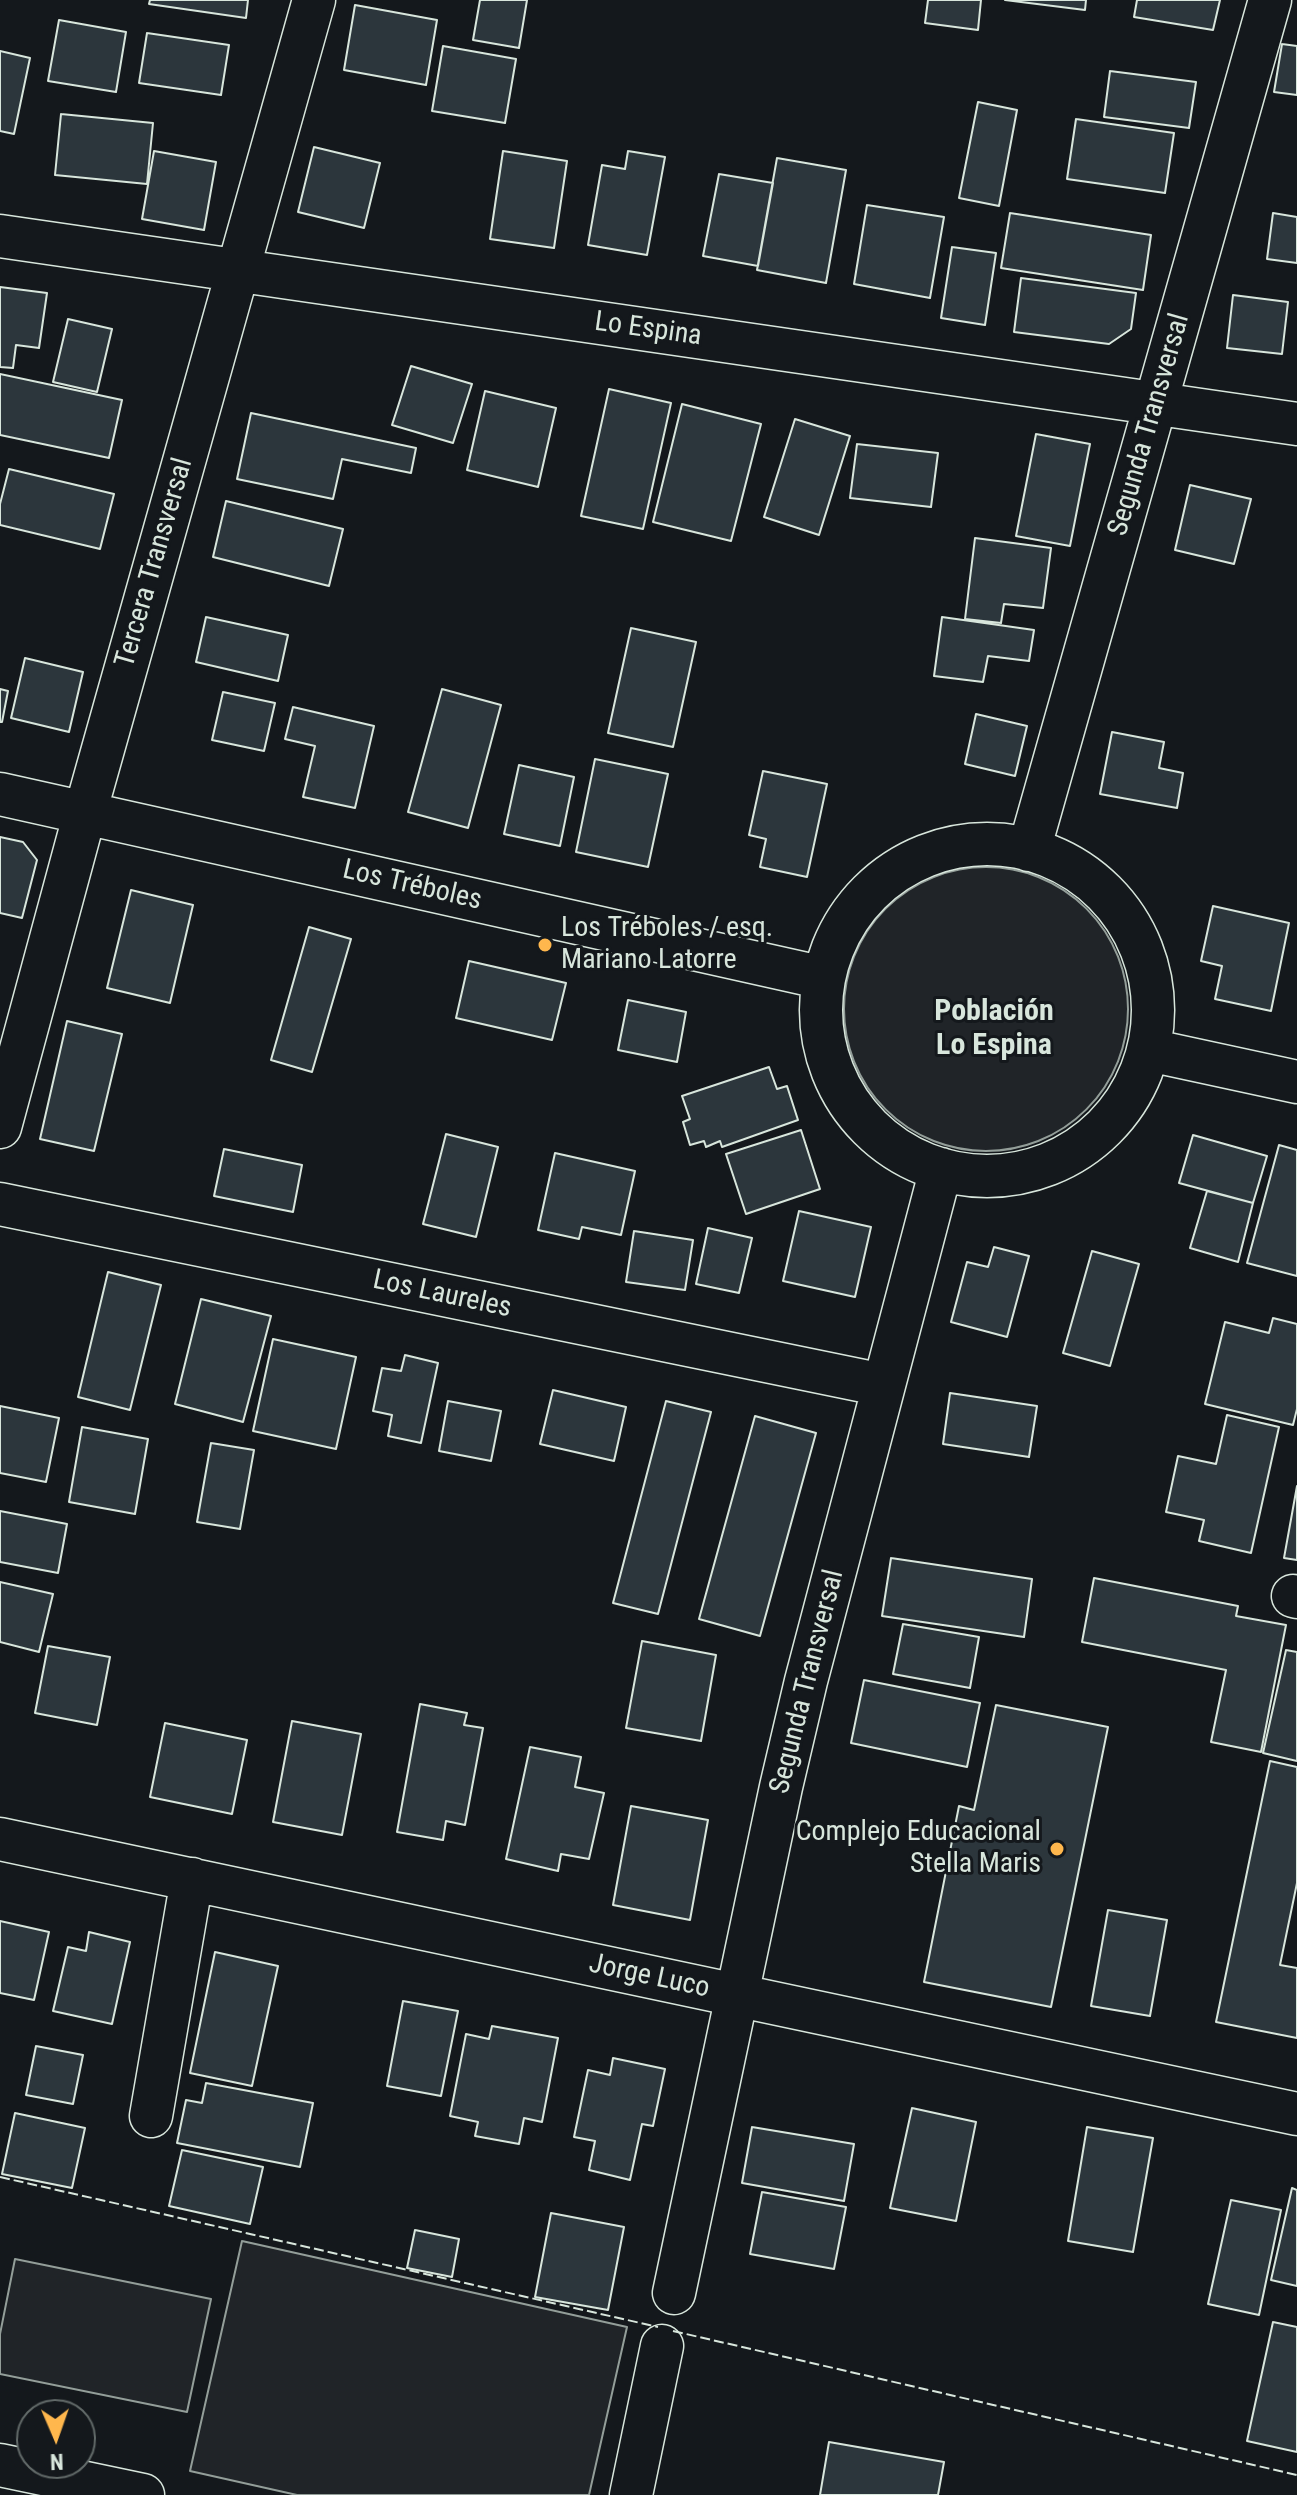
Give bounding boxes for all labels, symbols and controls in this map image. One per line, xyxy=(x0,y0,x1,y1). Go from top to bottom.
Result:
street label: Lo Espina xyxy=(592,306,704,354)
street label: Segunda Transversal xyxy=(1102,310,1198,540)
street label: Tercera Transversal xyxy=(109,455,201,671)
street label: Los Tréboles xyxy=(339,854,485,918)
place label: Los Tréboles / esq. Mariano Latorre xyxy=(561,912,773,978)
marker: Los Tréboles / esq. Mariano Latorre xyxy=(536,936,554,954)
district label: Población Lo Espina xyxy=(934,994,1054,1064)
street label: Los Laureles xyxy=(370,1264,514,1326)
street label: Segunda Transversal xyxy=(764,1567,852,1797)
place label: Complejo Educacional Stella Maris xyxy=(796,1816,1041,1882)
marker: Complejo Educacional Stella Maris xyxy=(1048,1840,1066,1858)
street label: Jorge Luco xyxy=(586,1948,712,2006)
north arrow xyxy=(16,2399,96,2479)
text: N xyxy=(50,2449,64,2474)

